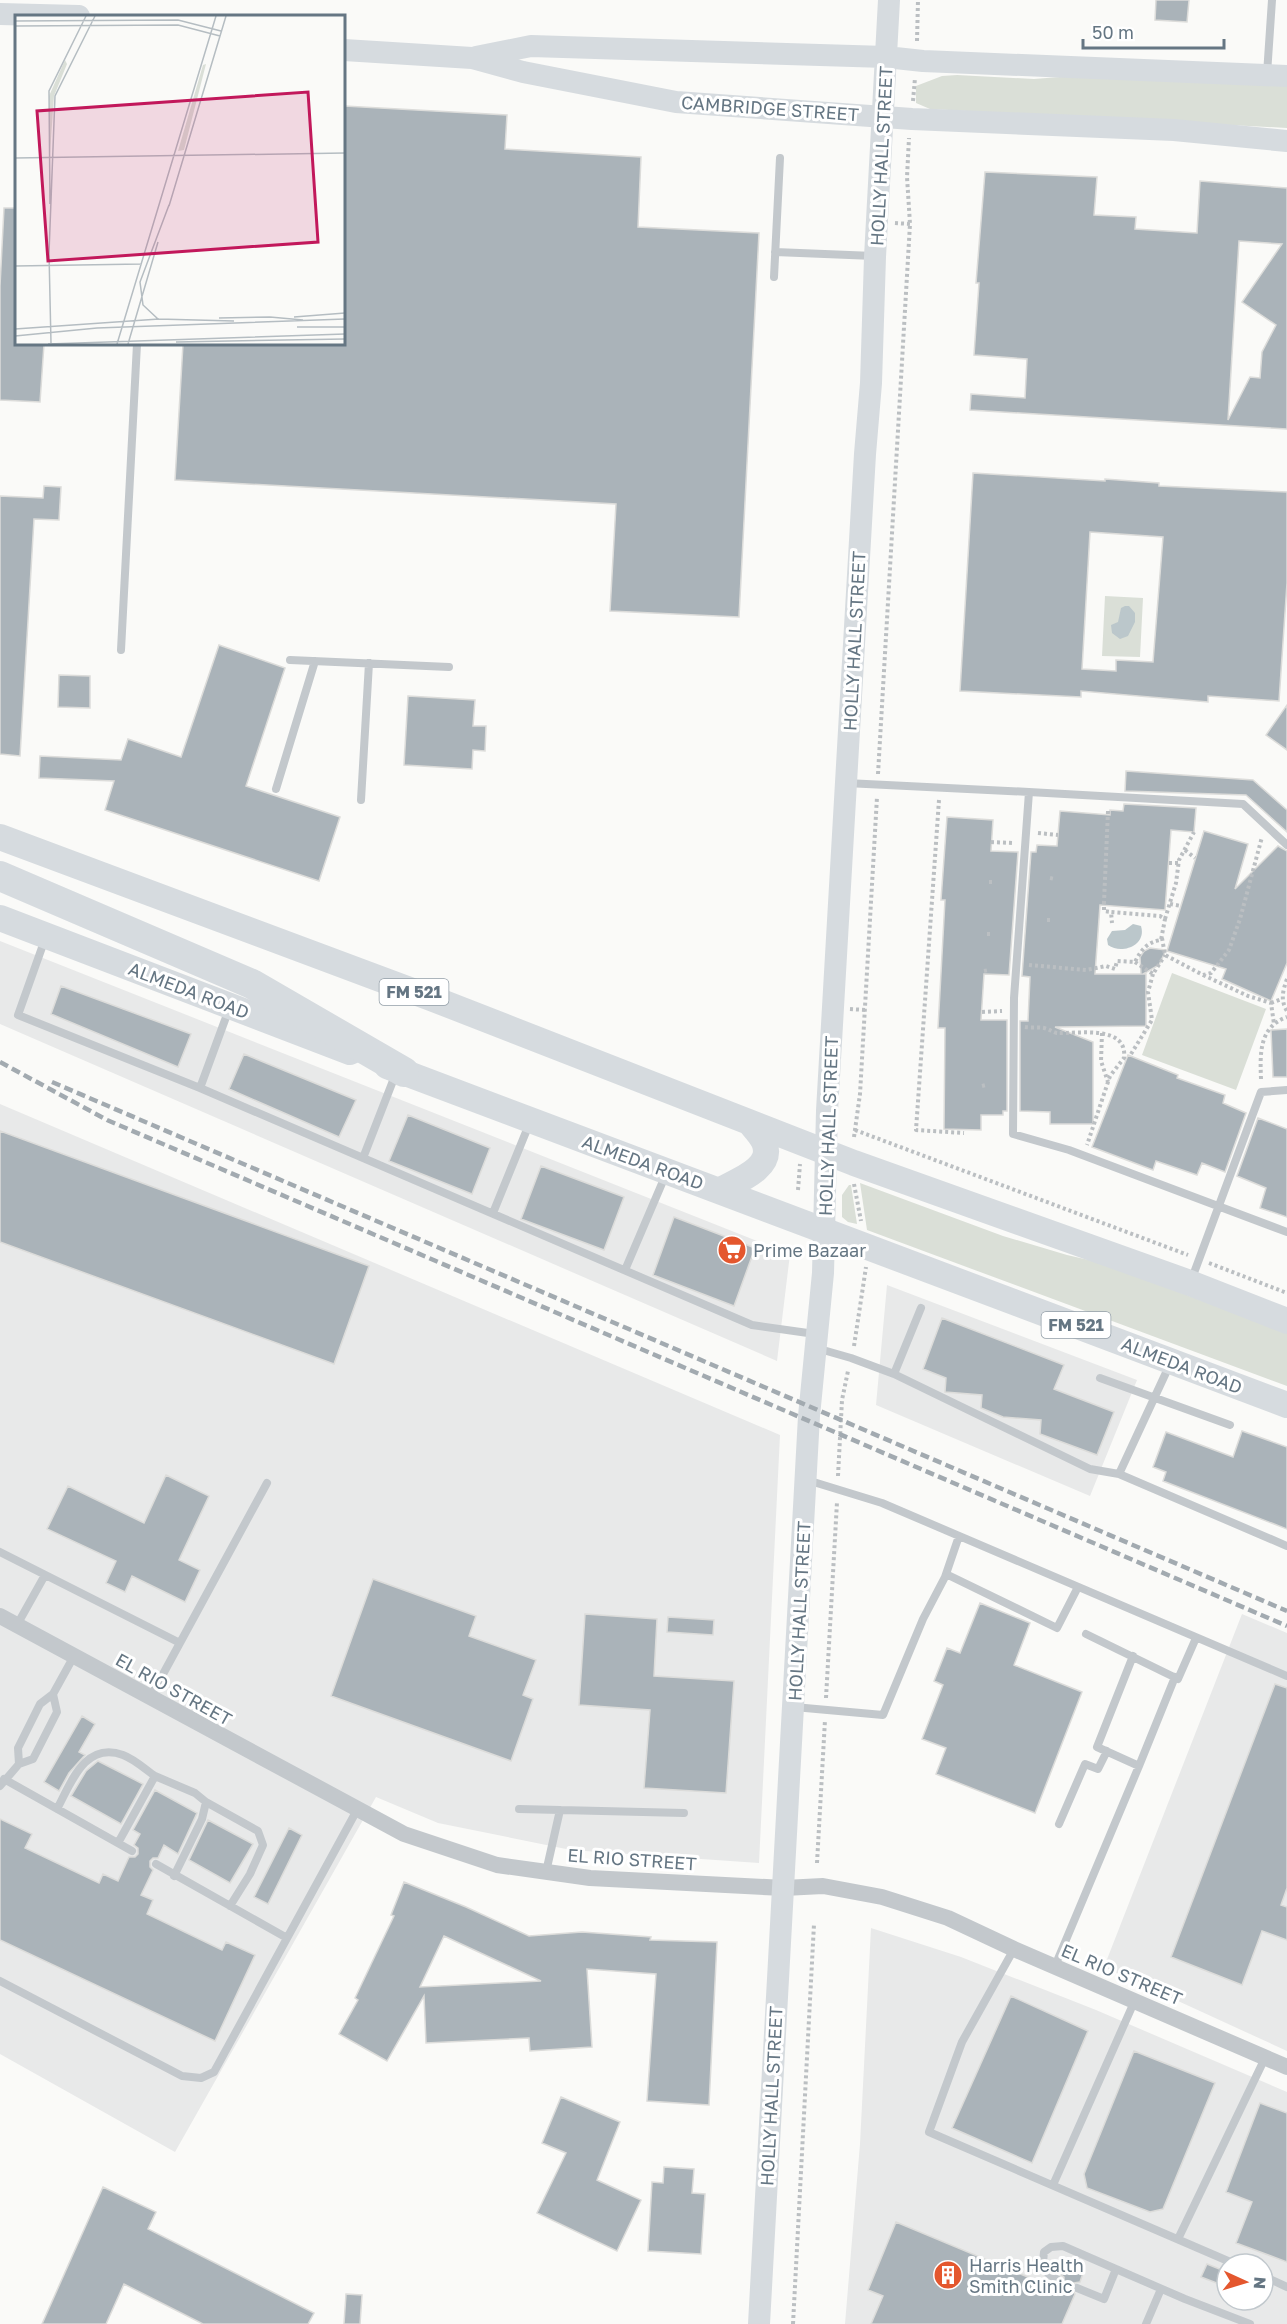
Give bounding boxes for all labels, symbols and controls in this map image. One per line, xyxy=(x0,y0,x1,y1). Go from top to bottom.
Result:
scale bar xyxy=(1083,12,1224,50)
inset map xyxy=(15,15,345,345)
text: 50 m xyxy=(1092,21,1134,43)
street label: HOLLY HALL STREET xyxy=(865,65,897,247)
street label: CAMBRIDGE STREET xyxy=(680,91,860,125)
street label: HOLLY HALL STREET xyxy=(838,550,870,732)
street label: ALMEDA ROAD xyxy=(126,957,252,1023)
road number: FM 521 xyxy=(380,979,448,1005)
street label: HOLLY HALL STREET xyxy=(814,1036,842,1216)
street label: ALMEDA ROAD xyxy=(579,1130,707,1194)
supermarket icon: Prime Bazaar xyxy=(716,1234,748,1266)
place label: Prime Bazaar xyxy=(753,1239,866,1261)
road number: FM 521 xyxy=(1042,1312,1110,1338)
street label: ALMEDA ROAD xyxy=(1119,1332,1245,1398)
street label: HOLLY HALL STREET xyxy=(783,1520,815,1702)
street label: EL RIO STREET xyxy=(112,1648,236,1730)
street label: EL RIO STREET xyxy=(567,1844,697,1874)
street label: EL RIO STREET xyxy=(1058,1939,1186,2009)
street label: HOLLY HALL STREET xyxy=(755,2005,787,2187)
north arrow xyxy=(1215,2252,1275,2312)
place label: Harris Health Smith Clinic xyxy=(969,2254,1084,2297)
building icon: Harris Health Smith Clinic xyxy=(932,2259,964,2291)
text: N xyxy=(1250,2276,1270,2290)

